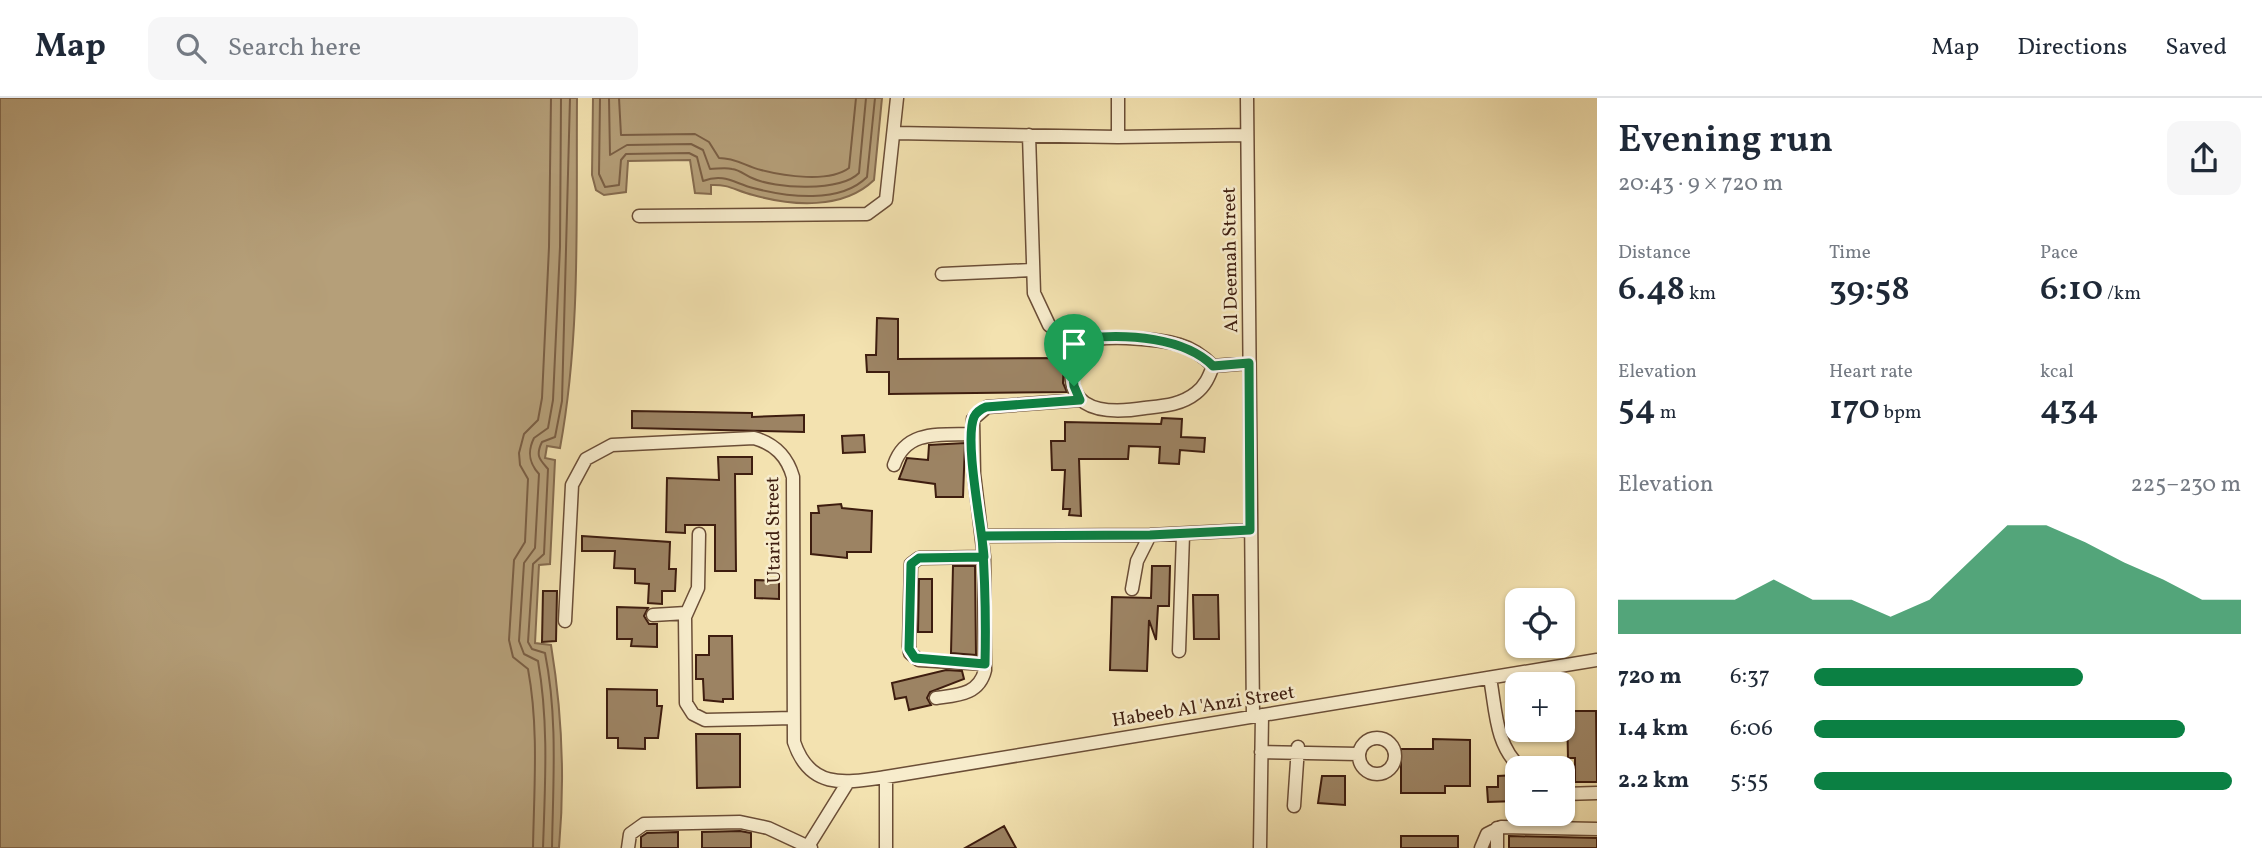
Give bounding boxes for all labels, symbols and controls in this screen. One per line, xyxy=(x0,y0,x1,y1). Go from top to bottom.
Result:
search box xyxy=(148,17,638,80)
text: Map xyxy=(35,25,106,71)
icon: search xyxy=(172,29,210,67)
text: Search here xyxy=(228,30,361,66)
text: Map xyxy=(1931,31,1979,65)
text: Directions xyxy=(2017,31,2127,65)
text: Saved xyxy=(2165,31,2227,65)
text: Evening run xyxy=(1618,115,1833,168)
button: share xyxy=(2167,121,2241,195)
text: 20:43 · 9 × 720 m xyxy=(1618,168,1783,200)
street label: Al Deemah Street xyxy=(1217,186,1245,333)
text: Distance xyxy=(1618,240,1691,266)
text: Time xyxy=(1829,240,1871,266)
text: Pace xyxy=(2040,240,2078,266)
text: 6.48 xyxy=(1618,266,1685,314)
text: 39:58 xyxy=(1829,266,1910,314)
text: 6:10 xyxy=(2040,266,2103,314)
text: km xyxy=(1685,281,1716,307)
text: /km xyxy=(2103,281,2141,307)
pin xyxy=(1044,314,1104,386)
icon: arrive xyxy=(1055,325,1093,363)
text: Elevation xyxy=(1618,359,1697,385)
text: Heart rate xyxy=(1829,359,1913,385)
text: kcal xyxy=(2040,359,2074,385)
text: 54 xyxy=(1618,385,1656,433)
text: 170 xyxy=(1829,385,1880,433)
text: 434 xyxy=(2040,385,2099,433)
text: m xyxy=(1656,400,1677,426)
text: bpm xyxy=(1880,400,1922,426)
text: Elevation xyxy=(1618,469,1714,501)
text: 225–230 m xyxy=(2130,469,2241,501)
street label: Utarid Street xyxy=(760,476,788,584)
map controls xyxy=(1505,588,1575,826)
button: locate xyxy=(1505,588,1575,658)
text: 720 m xyxy=(1618,661,1682,693)
text: 6:37 xyxy=(1730,661,1770,693)
button: + xyxy=(1505,672,1575,742)
street label: Habeeb Al 'Anzi Street xyxy=(1110,680,1297,734)
text: 1.4 km xyxy=(1618,713,1689,745)
text: 6:06 xyxy=(1730,713,1773,745)
button: − xyxy=(1505,756,1575,826)
text: 2.2 km xyxy=(1618,765,1689,797)
text: 5:55 xyxy=(1730,765,1769,797)

